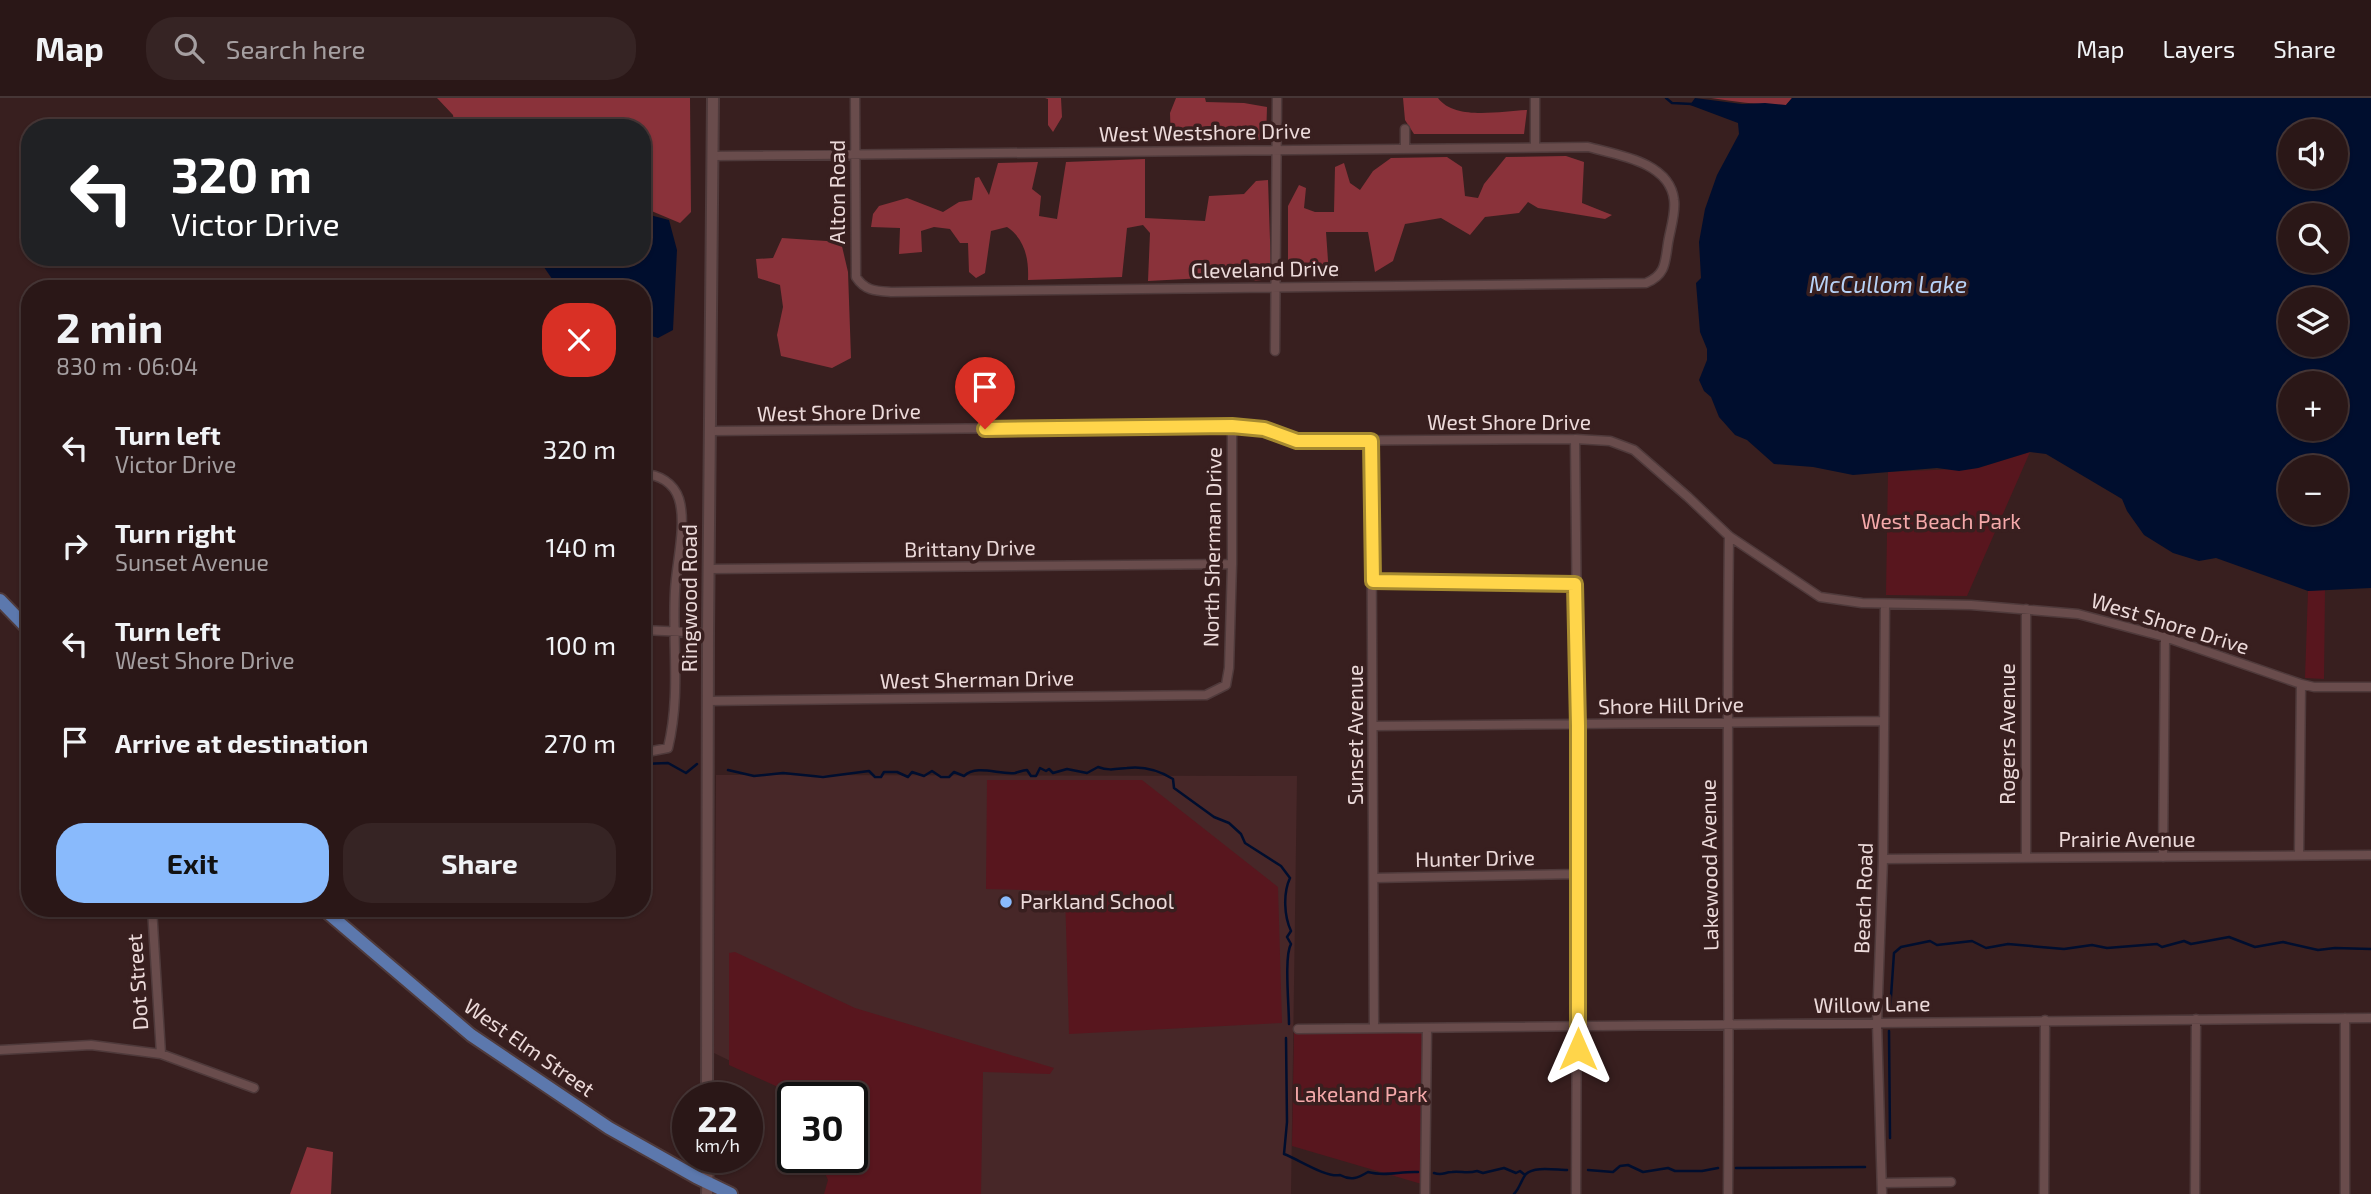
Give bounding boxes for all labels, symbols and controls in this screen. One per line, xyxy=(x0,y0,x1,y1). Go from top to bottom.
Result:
search box xyxy=(146,17,636,80)
text: Map xyxy=(35,28,104,68)
icon: search xyxy=(170,29,208,67)
text: Search here xyxy=(226,33,365,64)
text: Map xyxy=(2076,34,2124,63)
text: Layers xyxy=(2162,34,2235,63)
text: Share xyxy=(2273,34,2336,63)
street label: West Westshore Drive xyxy=(1099,117,1311,146)
map controls xyxy=(2278,119,2348,525)
button: sound xyxy=(2278,119,2348,189)
street label: Alton Road xyxy=(824,140,849,244)
text: 320 m xyxy=(171,144,312,203)
icon: left xyxy=(56,147,147,238)
button: search xyxy=(2278,203,2348,273)
text: Victor Drive xyxy=(171,204,340,242)
street label: Cleveland Drive xyxy=(1191,255,1339,282)
water label: McCullom Lake xyxy=(1809,270,1967,298)
button: layers xyxy=(2278,287,2348,357)
text: 2 min xyxy=(56,301,163,351)
button: close xyxy=(542,303,616,377)
text: 830 m · 06:04 xyxy=(56,352,198,380)
pin xyxy=(955,357,1015,429)
icon: arrive xyxy=(966,368,1004,406)
button: + xyxy=(2278,371,2348,441)
street label: West Shore Drive xyxy=(757,398,921,425)
street label: West Shore Drive xyxy=(1427,409,1591,434)
text: Turn left xyxy=(115,419,221,450)
icon: left xyxy=(56,429,94,467)
text: 320 m xyxy=(543,433,616,464)
street label: North Sherman Drive xyxy=(1197,447,1226,647)
text: Victor Drive xyxy=(115,450,236,478)
button: − xyxy=(2278,455,2348,525)
park label: West Beach Park xyxy=(1861,508,2021,533)
text: Turn right xyxy=(115,517,236,548)
street label: Ringwood Road xyxy=(676,524,701,672)
icon: right xyxy=(56,527,94,565)
text: 140 m xyxy=(545,531,616,562)
street label: Brittany Drive xyxy=(904,534,1036,561)
text: Sunset Avenue xyxy=(115,548,269,576)
street label: West Shore Drive xyxy=(2088,587,2253,658)
text: Turn left xyxy=(115,615,221,646)
icon: left xyxy=(56,625,94,663)
text: 100 m xyxy=(546,629,616,660)
text: West Shore Drive xyxy=(115,646,295,674)
street label: Rogers Avenue xyxy=(1994,663,2019,805)
street label: West Sherman Drive xyxy=(880,664,1074,693)
street label: Sunset Avenue xyxy=(1342,665,1367,805)
street label: Shore Hill Drive xyxy=(1598,691,1744,718)
icon: arrive xyxy=(56,723,94,761)
text: Arrive at destination xyxy=(115,727,368,758)
text: 270 m xyxy=(544,727,616,758)
street label: Lakewood Avenue xyxy=(1695,779,1722,951)
button: Exit xyxy=(56,823,329,903)
button: Share xyxy=(343,823,616,903)
street label: Prairie Avenue xyxy=(2058,826,2196,851)
street label: Beach Road xyxy=(1848,842,1877,954)
street label: Hunter Drive xyxy=(1415,844,1535,871)
place label: Parkland School xyxy=(1020,888,1175,913)
marker: Parkland School xyxy=(998,894,1014,910)
street label: Dot Street xyxy=(121,933,152,1031)
street label: Willow Lane xyxy=(1813,990,1931,1017)
street label: West Elm Street xyxy=(460,992,600,1101)
position arrow xyxy=(1541,1012,1615,1086)
park label: Lakeland Park xyxy=(1294,1081,1428,1106)
speed limit sign: 30 xyxy=(777,1082,868,1173)
text: 22 xyxy=(697,1097,738,1139)
text: km/h xyxy=(695,1134,740,1156)

